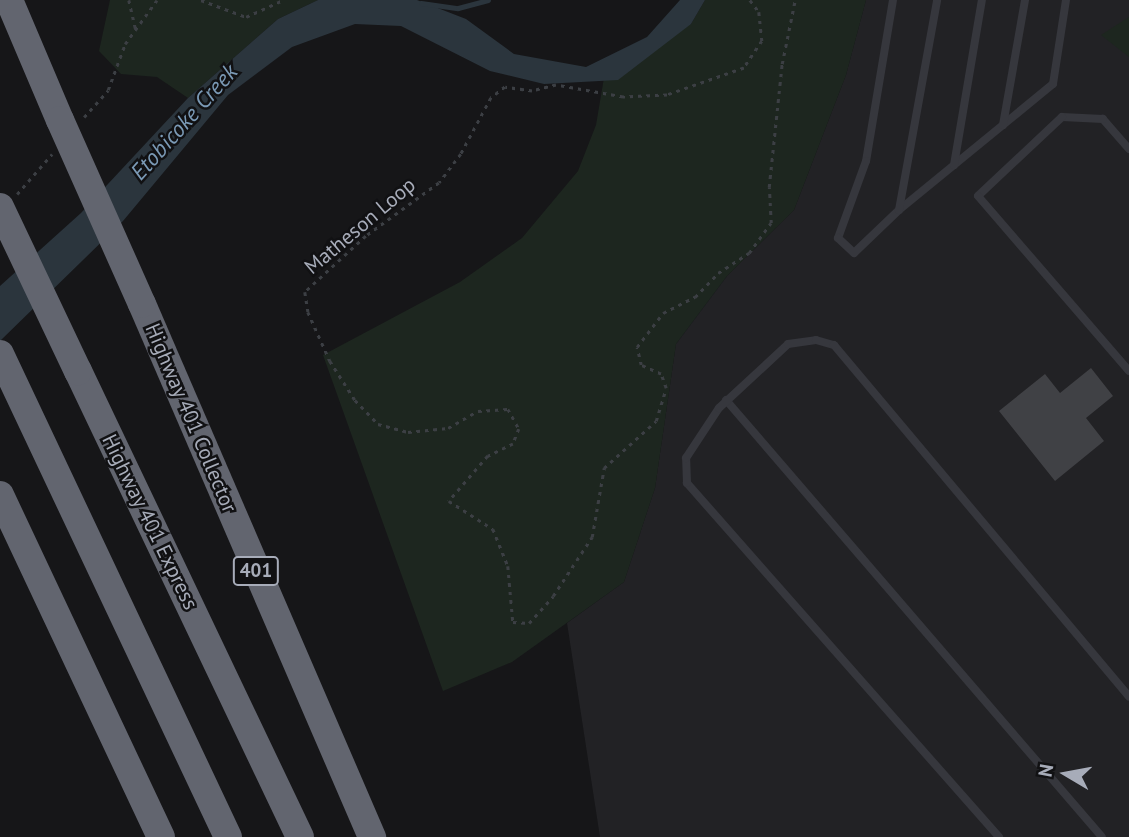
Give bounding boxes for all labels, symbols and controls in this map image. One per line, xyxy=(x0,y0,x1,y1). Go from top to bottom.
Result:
water label: Etobicoke Creek xyxy=(125,58,243,186)
street label: Matheson Loop xyxy=(299,172,421,280)
street label: Highway 401 Collector xyxy=(140,319,242,517)
street label: Highway 401 Express xyxy=(96,430,204,614)
road number: 401 xyxy=(232,556,280,586)
north arrow xyxy=(1031,739,1101,809)
text: N xyxy=(1032,762,1058,779)

